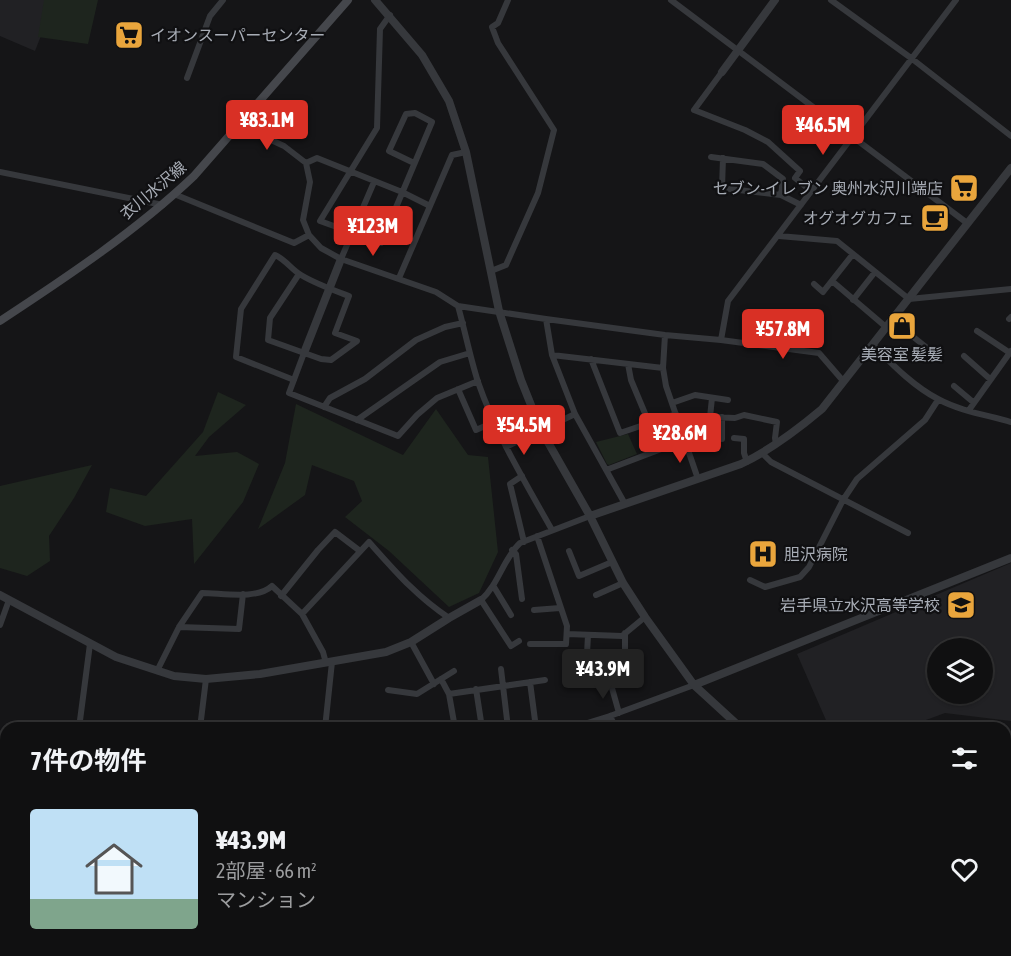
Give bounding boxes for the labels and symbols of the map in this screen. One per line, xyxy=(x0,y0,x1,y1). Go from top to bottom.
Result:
supermarket icon: イオンスーパーセンター xyxy=(113,19,145,51)
place label: イオンスーパーセンター xyxy=(150,26,326,44)
pin: ¥83.1M xyxy=(218,100,316,151)
pin: ¥46.5M xyxy=(774,105,872,156)
street label: 衣川水沢線 xyxy=(117,157,189,223)
supermarket icon: セブン-イレブン 奥州水沢川端店 xyxy=(948,172,980,204)
place label: セブン-イレブン 奥州水沢川端店 xyxy=(713,179,943,197)
cafe icon: オグオグカフェ xyxy=(919,202,951,234)
pin: ¥123M xyxy=(331,206,415,257)
place label: オグオグカフェ xyxy=(803,209,914,227)
pin: ¥57.8M xyxy=(734,309,832,360)
shop icon: 美容室 髪髪 xyxy=(886,310,918,342)
place label: 美容室 髪髪 xyxy=(861,345,943,363)
pin: ¥54.5M xyxy=(475,405,573,456)
pin: ¥28.6M xyxy=(631,413,729,464)
hospital icon: 胆沢病院 xyxy=(747,538,779,570)
place label: 胆沢病院 xyxy=(784,545,848,563)
school or university icon: 岩手県立水沢高等学校 xyxy=(945,589,977,621)
place label: 岩手県立水沢高等学校 xyxy=(780,596,940,614)
pin: ¥43.9M xyxy=(554,649,652,700)

